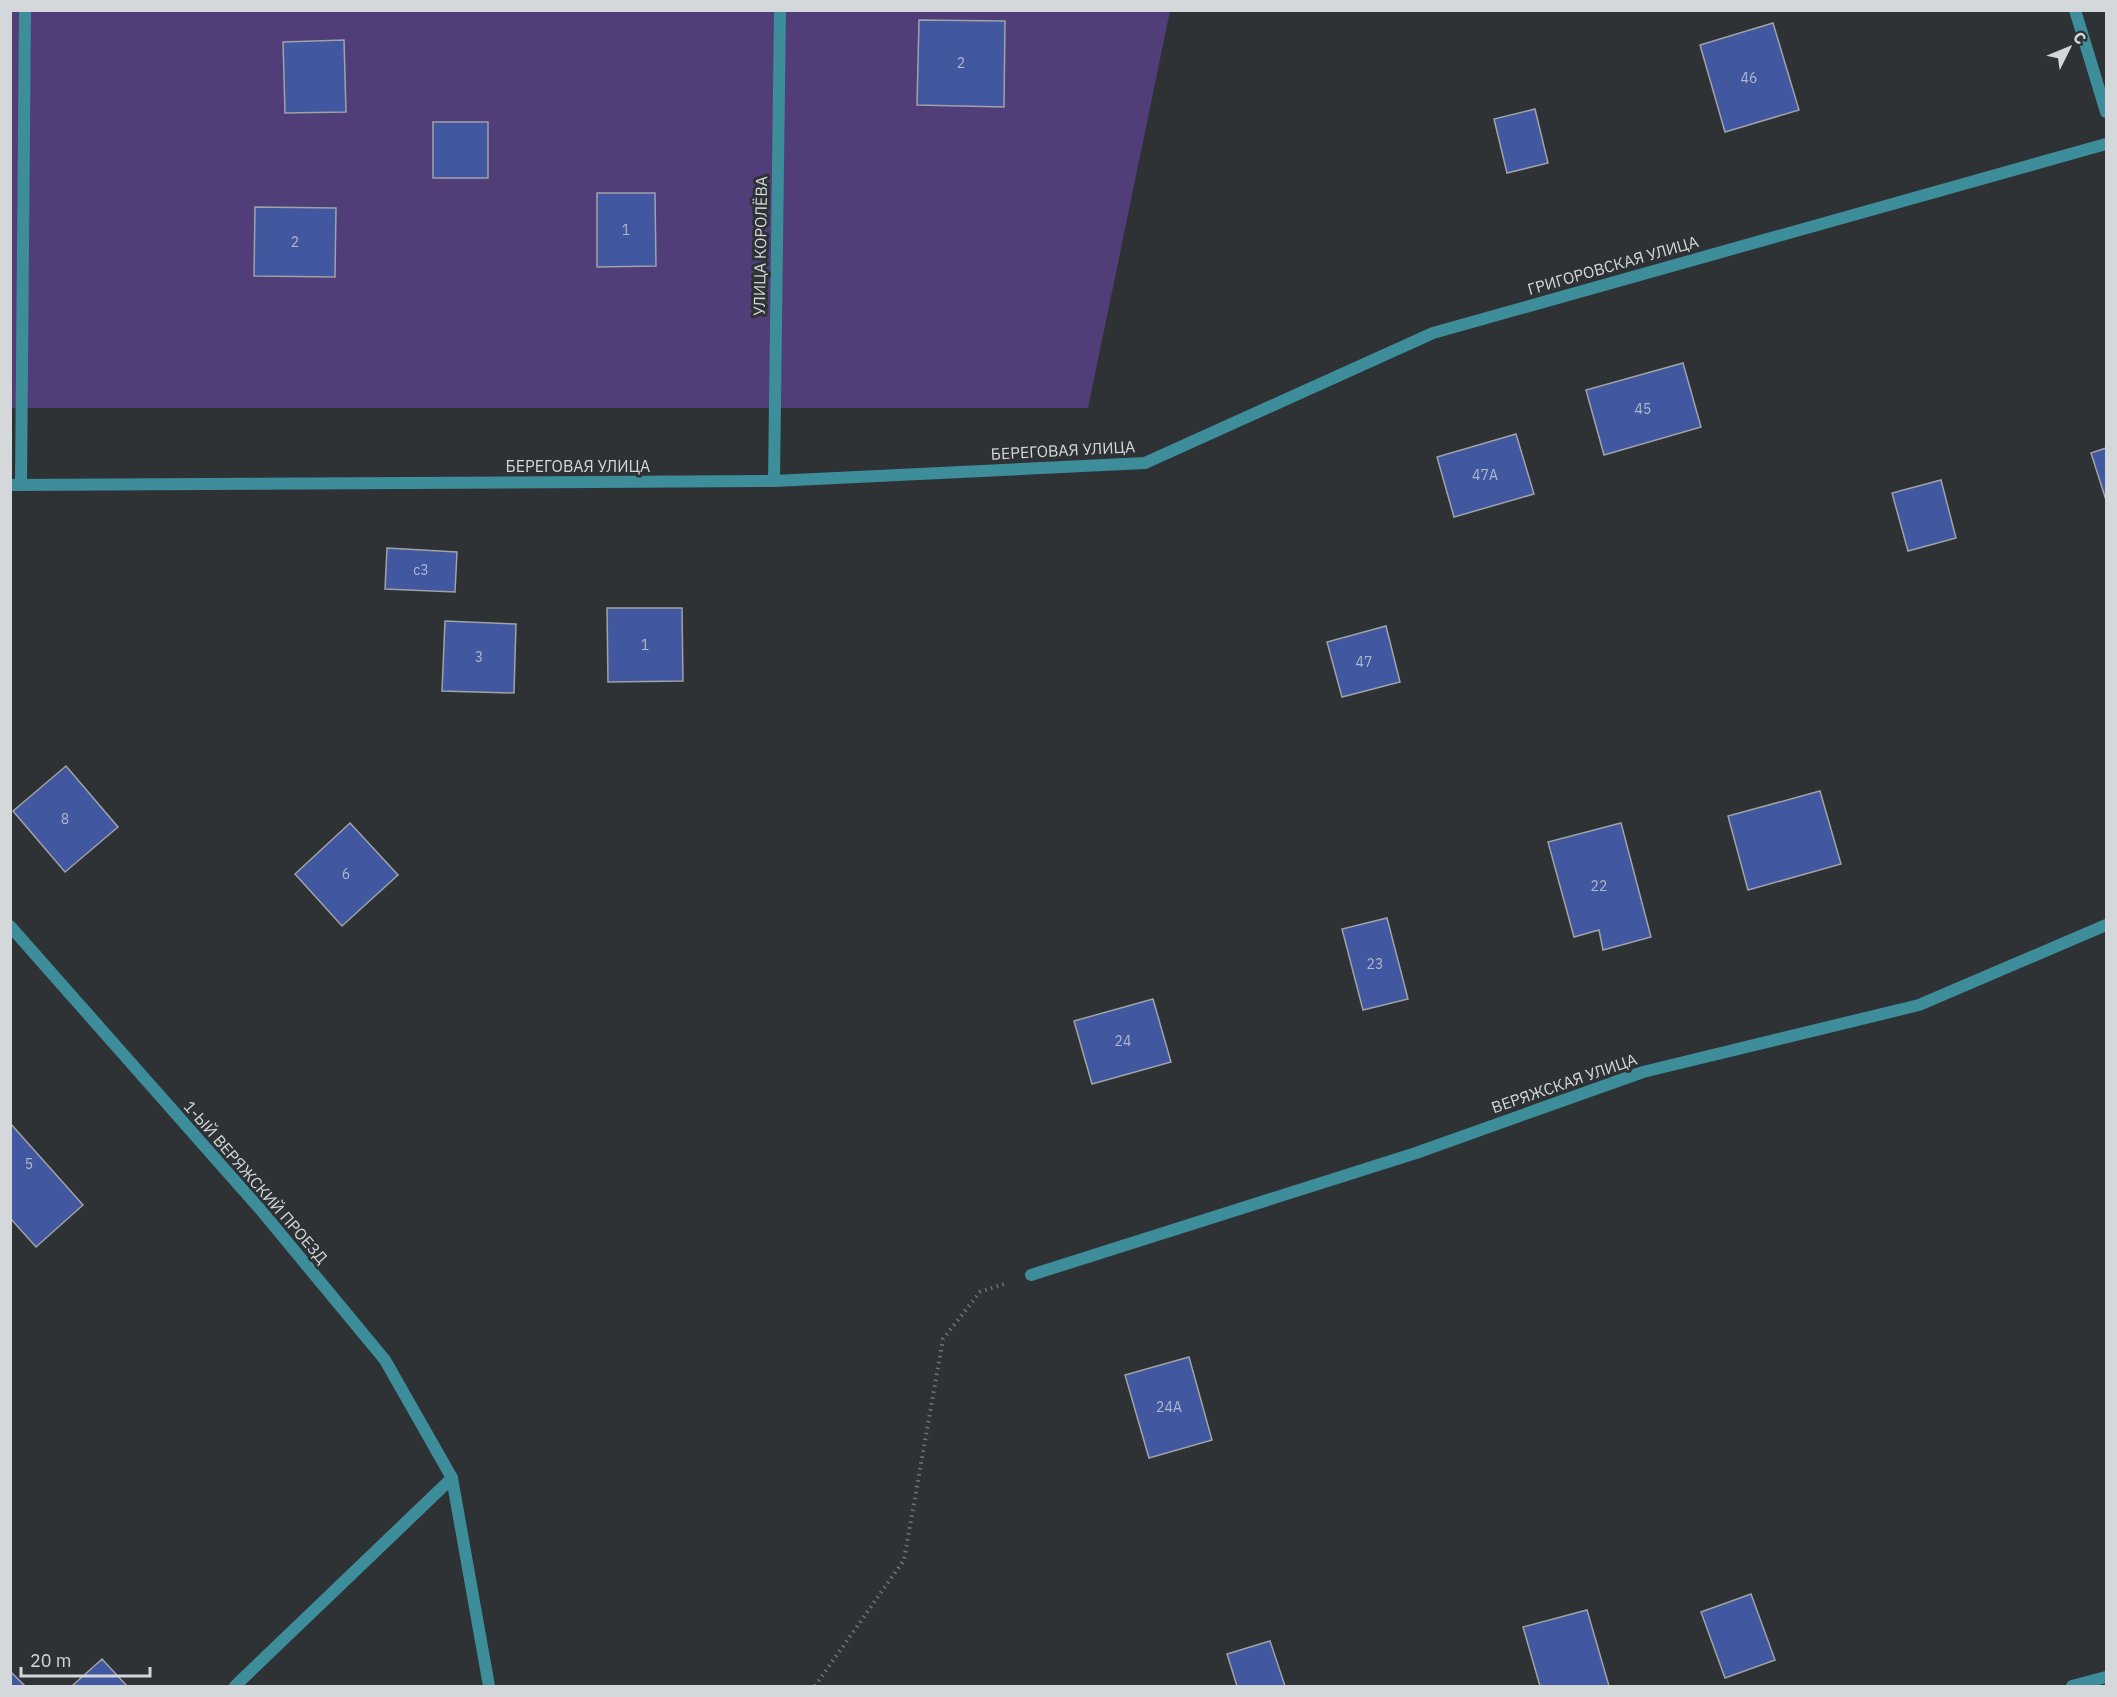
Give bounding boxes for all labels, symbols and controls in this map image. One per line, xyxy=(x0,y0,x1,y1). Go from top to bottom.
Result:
north arrow xyxy=(2039,18,2099,78)
text: С xyxy=(2069,27,2091,48)
house number: 2 xyxy=(957,54,965,72)
house number: 46 xyxy=(1741,69,1757,87)
street label: УЛИЦА КОРОЛЁВА xyxy=(749,176,771,316)
house number: 1 xyxy=(622,221,630,239)
street label: ГРИГОРОВСКАЯ УЛИЦА xyxy=(1525,231,1701,299)
house number: 2 xyxy=(291,233,299,251)
house number: 45 xyxy=(1635,400,1651,418)
street label: БЕРЕГОВАЯ УЛИЦА xyxy=(990,436,1136,464)
street label: БЕРЕГОВАЯ УЛИЦА xyxy=(506,456,650,476)
house number: 47А xyxy=(1472,466,1498,484)
house number: с3 xyxy=(413,561,429,579)
house number: 1 xyxy=(641,636,649,654)
house number: 3 xyxy=(475,648,483,666)
house number: 47 xyxy=(1356,653,1372,671)
house number: 8 xyxy=(61,810,69,828)
house number: 6 xyxy=(342,865,350,883)
house number: 22 xyxy=(1591,877,1607,895)
house number: 23 xyxy=(1367,955,1383,973)
house number: 24 xyxy=(1115,1032,1131,1050)
street label: ВЕРЯЖСКАЯ УЛИЦА xyxy=(1489,1049,1639,1117)
street label: 1-ЫЙ ВЕРЯЖСКИЙ ПРОЕЗД xyxy=(180,1096,332,1268)
house number: 5 xyxy=(25,1155,33,1173)
house number: 24А xyxy=(1156,1398,1182,1416)
scale bar xyxy=(21,1640,150,1678)
text: 20 m xyxy=(30,1649,72,1672)

